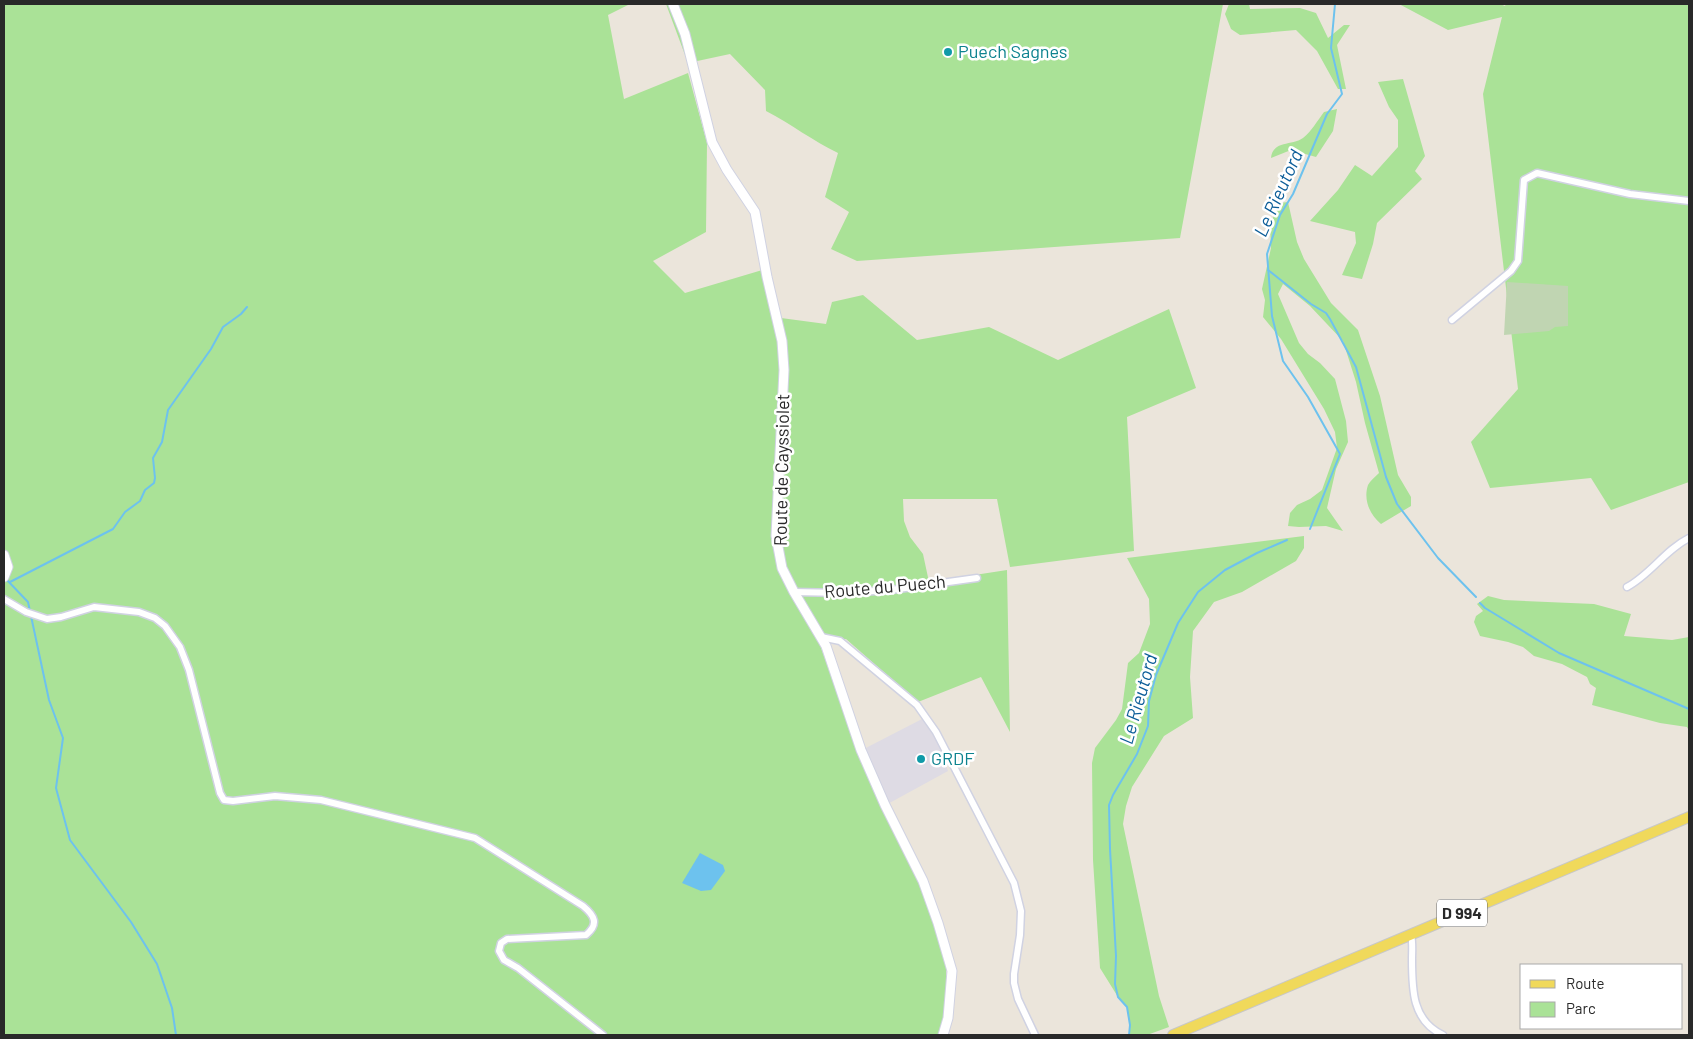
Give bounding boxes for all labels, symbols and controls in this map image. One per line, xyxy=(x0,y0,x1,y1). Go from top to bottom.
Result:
place label: Puech Sagnes xyxy=(958,40,1068,62)
marker: Puech Sagnes xyxy=(942,46,954,58)
water label: Le Rieutord xyxy=(1248,146,1307,240)
street label: Route de Cayssiolet xyxy=(769,394,793,546)
street label: Route du Puech xyxy=(823,570,947,602)
water label: Le Rieutord xyxy=(1114,651,1161,747)
place label: GRDF xyxy=(931,747,974,769)
marker: GRDF xyxy=(915,753,927,765)
road number: D 994 xyxy=(1437,900,1487,926)
legend xyxy=(1520,964,1683,1029)
text: Route xyxy=(1566,974,1605,992)
text: Parc xyxy=(1566,999,1596,1017)

